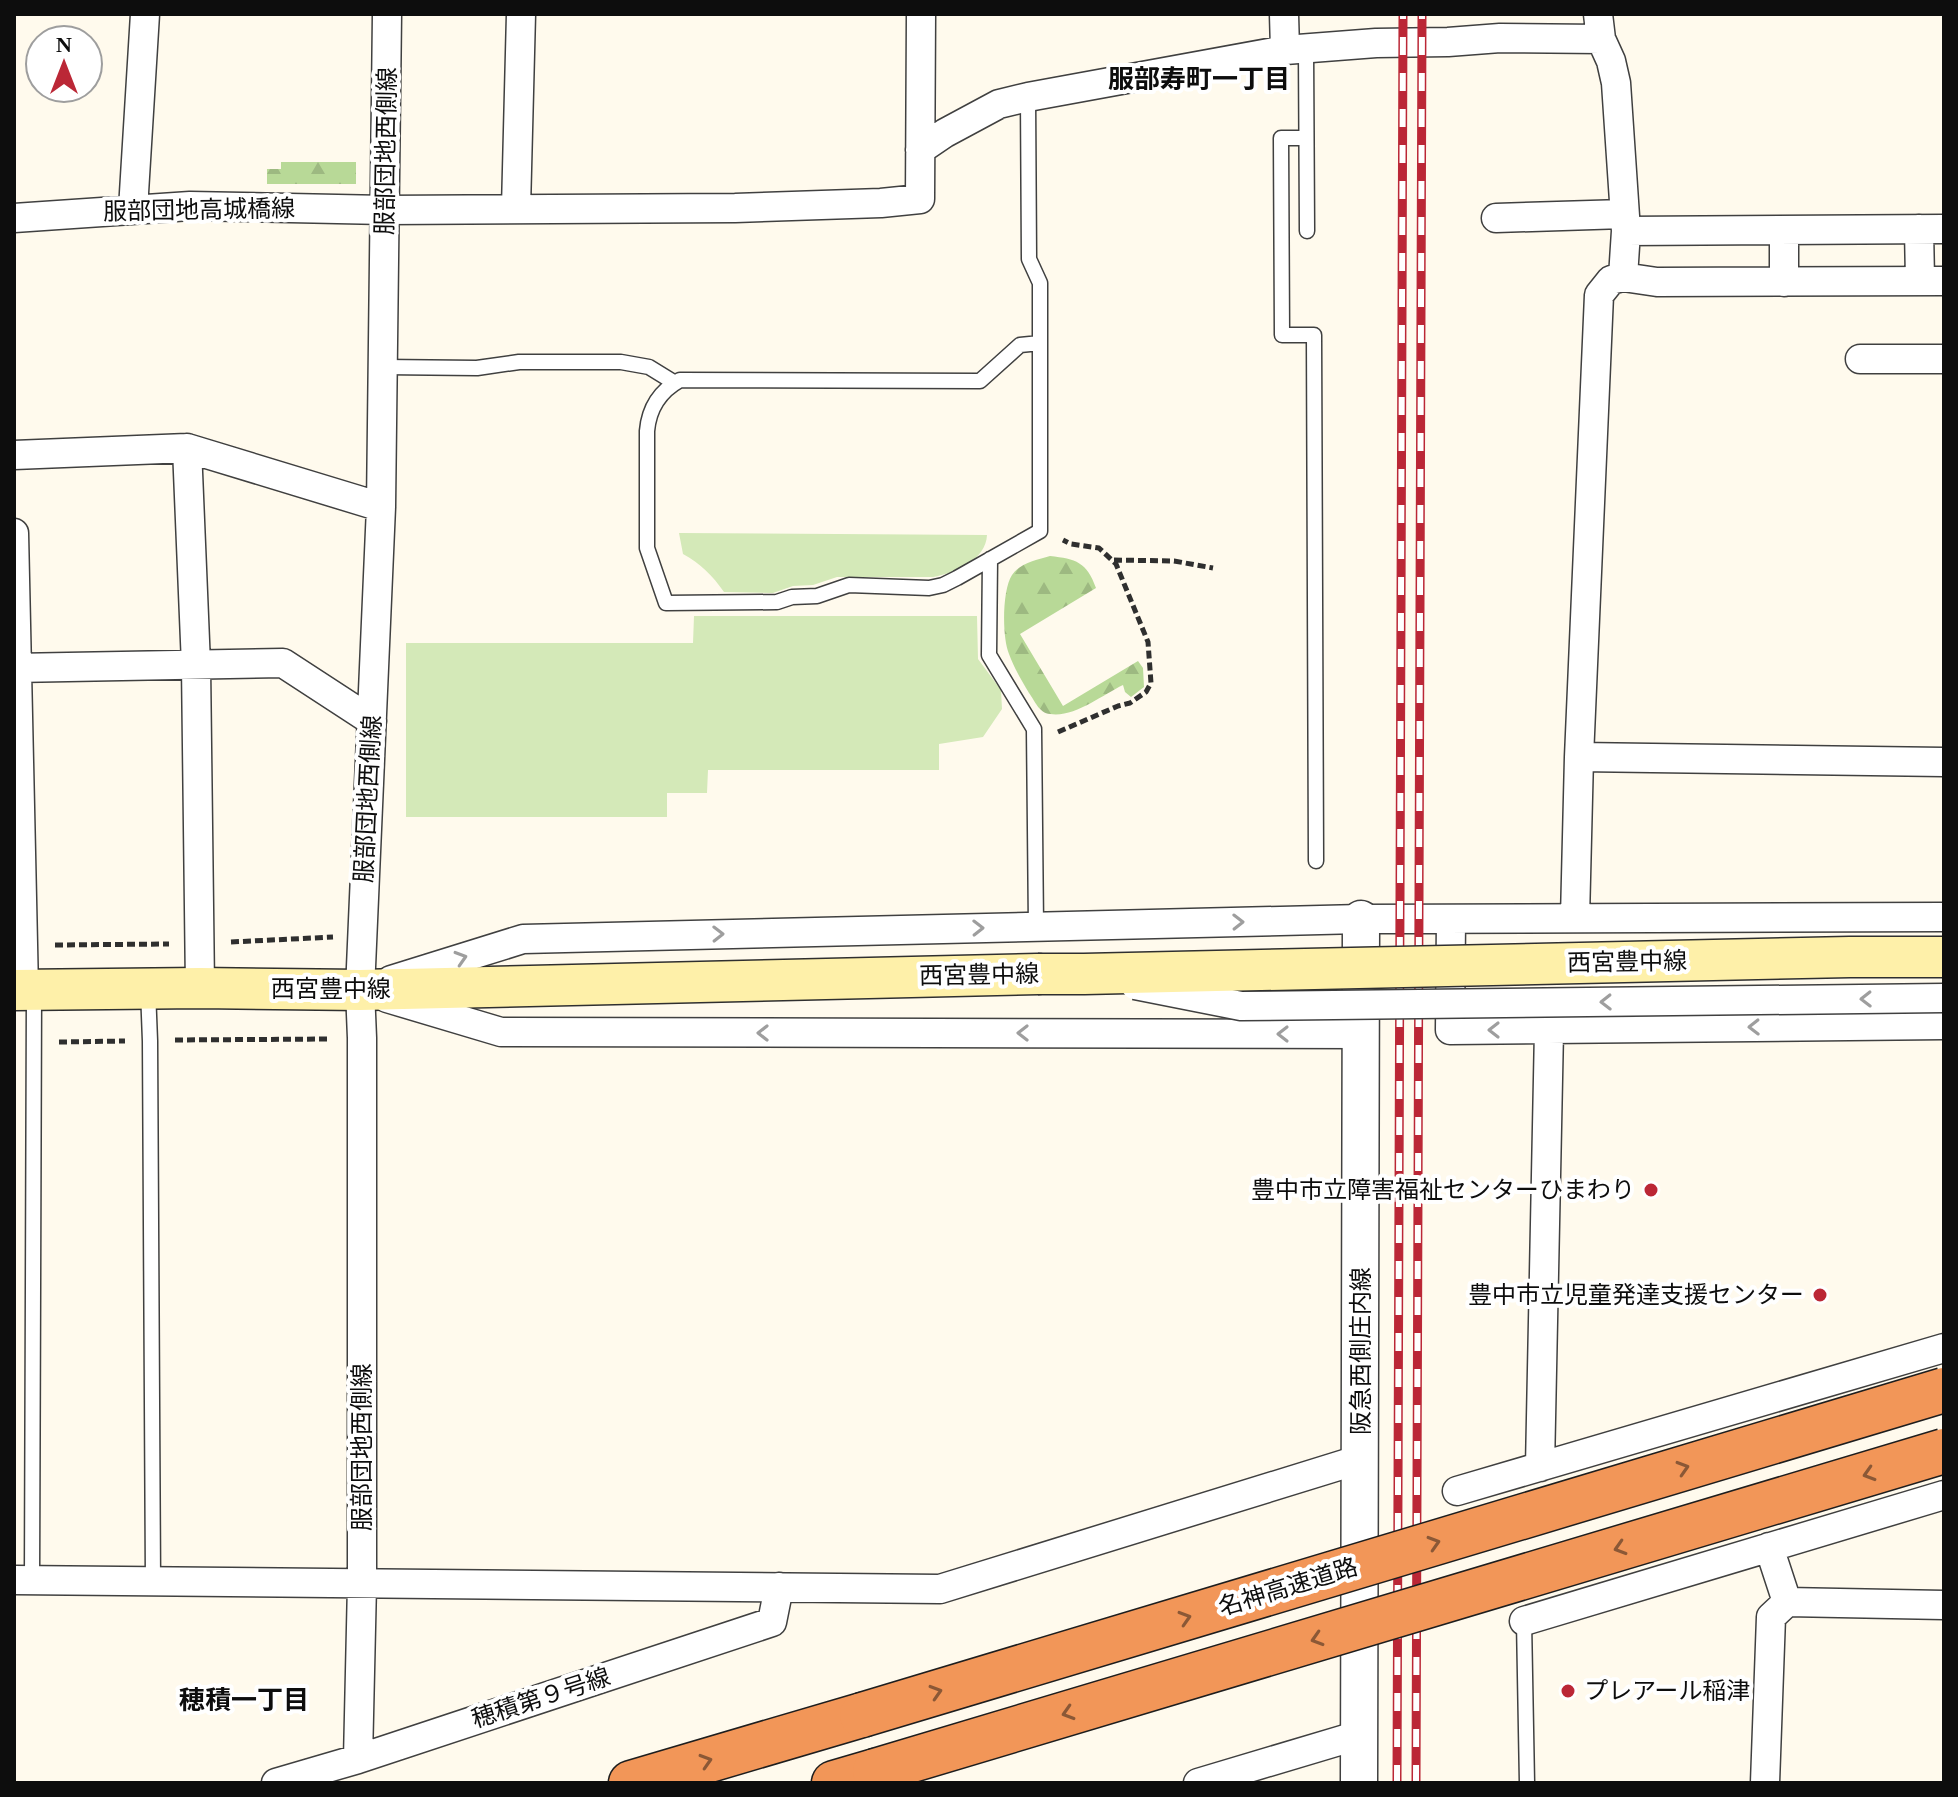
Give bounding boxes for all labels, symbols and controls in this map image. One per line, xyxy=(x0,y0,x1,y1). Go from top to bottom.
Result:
north arrow xyxy=(24,24,104,104)
text: N xyxy=(56,32,72,57)
district label: 服部寿町一丁目 xyxy=(1108,65,1290,94)
street label: 服部団地西側線 xyxy=(372,67,400,235)
street label: 服部団地高城橋線 xyxy=(103,195,295,225)
street label: 服部団地西側線 xyxy=(351,714,385,884)
one-way arrow xyxy=(1232,913,1245,931)
one-way arrow xyxy=(972,919,985,936)
one-way arrow xyxy=(712,926,725,943)
street label: 西宮豊中線 xyxy=(1567,948,1687,976)
one-way arrow xyxy=(454,951,467,967)
street label: 西宮豊中線 xyxy=(919,961,1039,989)
street label: 西宮豊中線 xyxy=(271,976,391,1002)
one-way arrow xyxy=(1859,990,1872,1007)
one-way arrow xyxy=(1599,993,1612,1011)
one-way arrow xyxy=(1747,1018,1760,1036)
one-way arrow xyxy=(1487,1021,1500,1039)
one-way arrow xyxy=(756,1024,769,1042)
one-way arrow xyxy=(1016,1024,1029,1042)
one-way arrow xyxy=(1276,1025,1289,1043)
place label: 豊中市立障害福祉センターひまわり xyxy=(1251,1177,1635,1203)
marker: 豊中市立障害福祉センターひまわり xyxy=(1642,1181,1660,1199)
street label: 阪急西側庄内線 xyxy=(1348,1267,1374,1435)
place label: 豊中市立児童発達支援センター xyxy=(1468,1282,1804,1308)
marker: 豊中市立児童発達支援センター xyxy=(1811,1286,1829,1304)
street label: 服部団地西側線 xyxy=(349,1363,375,1531)
one-way arrow xyxy=(1676,1461,1690,1477)
one-way arrow xyxy=(1863,1465,1877,1481)
one-way arrow xyxy=(1427,1536,1441,1552)
one-way arrow xyxy=(1614,1539,1628,1555)
street label: 名神高速道路 xyxy=(1215,1554,1361,1620)
one-way arrow xyxy=(1178,1611,1192,1627)
one-way arrow xyxy=(1311,1630,1325,1646)
street label: 穂積第９号線 xyxy=(469,1663,613,1733)
place label: プレアール稲津 xyxy=(1584,1678,1751,1704)
marker: プレアール稲津 xyxy=(1559,1682,1577,1700)
one-way arrow xyxy=(929,1685,943,1701)
district label: 穂積一丁目 xyxy=(179,1686,309,1715)
one-way arrow xyxy=(1062,1704,1076,1720)
one-way arrow xyxy=(699,1754,713,1770)

